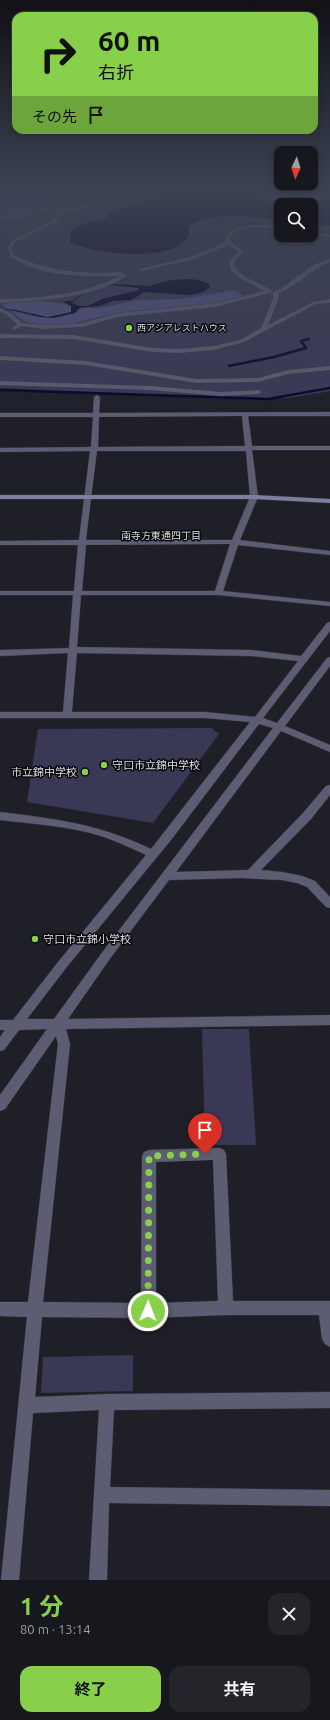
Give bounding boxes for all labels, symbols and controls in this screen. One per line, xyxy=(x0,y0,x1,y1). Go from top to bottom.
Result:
text: 60 m xyxy=(98,25,160,56)
icon: right xyxy=(32,28,84,80)
text: 右折 xyxy=(98,62,134,82)
icon: arrive xyxy=(85,104,107,126)
text: その先 xyxy=(32,108,77,125)
north arrow xyxy=(274,146,318,190)
map controls xyxy=(274,146,318,242)
button: search xyxy=(274,198,318,242)
marker: 西アジアレストハウス xyxy=(124,323,134,333)
place label: 西アジアレストハウス xyxy=(137,323,227,333)
district label: 南寺方東通四丁目 xyxy=(121,530,201,541)
place label: 守口市立錦中学校 xyxy=(112,759,200,771)
marker: 守口市立錦中学校 xyxy=(99,760,109,770)
place label: 市立錦中学校 xyxy=(11,766,77,778)
marker: 市立錦中学校 xyxy=(80,767,90,777)
place label: 守口市立錦小学校 xyxy=(43,933,131,945)
marker: 守口市立錦小学校 xyxy=(30,934,40,944)
pin xyxy=(188,1113,222,1154)
icon: arrive xyxy=(194,1119,216,1141)
position arrow xyxy=(127,1290,169,1332)
text: 1 分 xyxy=(20,1593,63,1620)
button: close xyxy=(268,1593,310,1635)
text: 80 m · 13:14 xyxy=(20,1622,91,1636)
button: 終了 xyxy=(20,1666,161,1712)
button: 共有 xyxy=(169,1666,310,1712)

